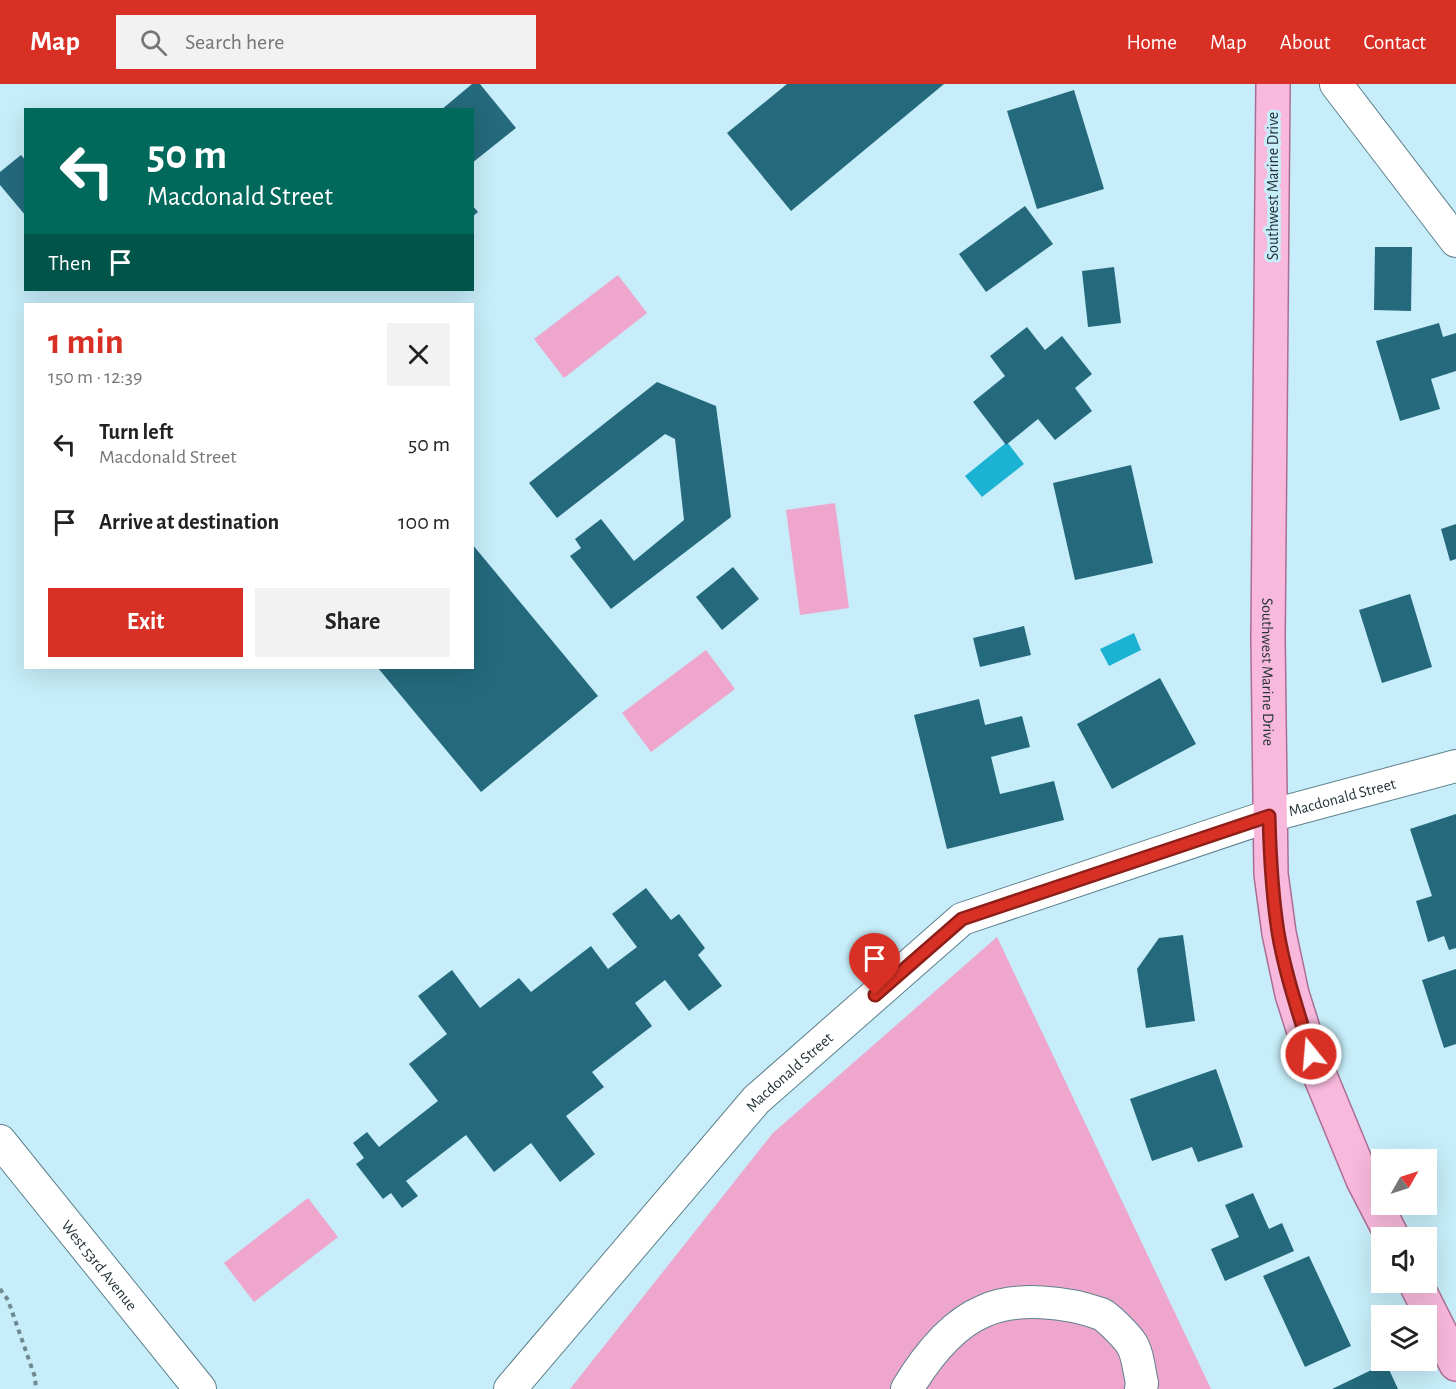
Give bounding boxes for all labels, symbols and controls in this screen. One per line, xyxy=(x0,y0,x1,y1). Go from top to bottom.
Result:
search box xyxy=(116,15,536,69)
icon: search xyxy=(137,26,170,59)
text: Map xyxy=(30,28,80,56)
text: Search here xyxy=(185,31,284,53)
text: Home xyxy=(1126,32,1177,53)
text: Map xyxy=(1210,32,1247,53)
text: About xyxy=(1280,32,1330,53)
text: Contact xyxy=(1363,32,1426,53)
street label: Southwest Marine Drive xyxy=(1265,112,1281,260)
icon: left xyxy=(48,132,126,210)
text: 50 m xyxy=(147,134,227,176)
text: Macdonald Street xyxy=(147,183,333,210)
icon: arrive xyxy=(104,246,137,279)
text: Then xyxy=(48,252,92,274)
button: close xyxy=(387,323,450,386)
text: 1 min xyxy=(48,324,124,360)
text: 150 m · 12:39 xyxy=(48,367,142,387)
text: Turn left xyxy=(99,421,173,443)
icon: left xyxy=(48,428,81,461)
text: 50 m xyxy=(408,433,450,455)
text: Macdonald Street xyxy=(99,447,237,467)
icon: arrive xyxy=(48,506,81,539)
text: Arrive at destination xyxy=(99,511,279,533)
text: 100 m xyxy=(398,511,450,533)
button: Exit xyxy=(48,588,243,657)
button: Share xyxy=(255,588,450,657)
street label: Southwest Marine Drive xyxy=(1259,598,1276,746)
street label: Macdonald Street xyxy=(1287,776,1397,819)
pin xyxy=(849,933,900,995)
icon: arrive xyxy=(858,942,891,975)
position arrow xyxy=(1279,1022,1343,1086)
street label: Macdonald Street xyxy=(743,1030,836,1115)
north arrow xyxy=(1371,1149,1437,1215)
map controls xyxy=(1371,1149,1437,1371)
street label: West 53rd Avenue xyxy=(58,1217,140,1314)
button: sound xyxy=(1371,1227,1437,1293)
button: layers xyxy=(1371,1305,1437,1371)

